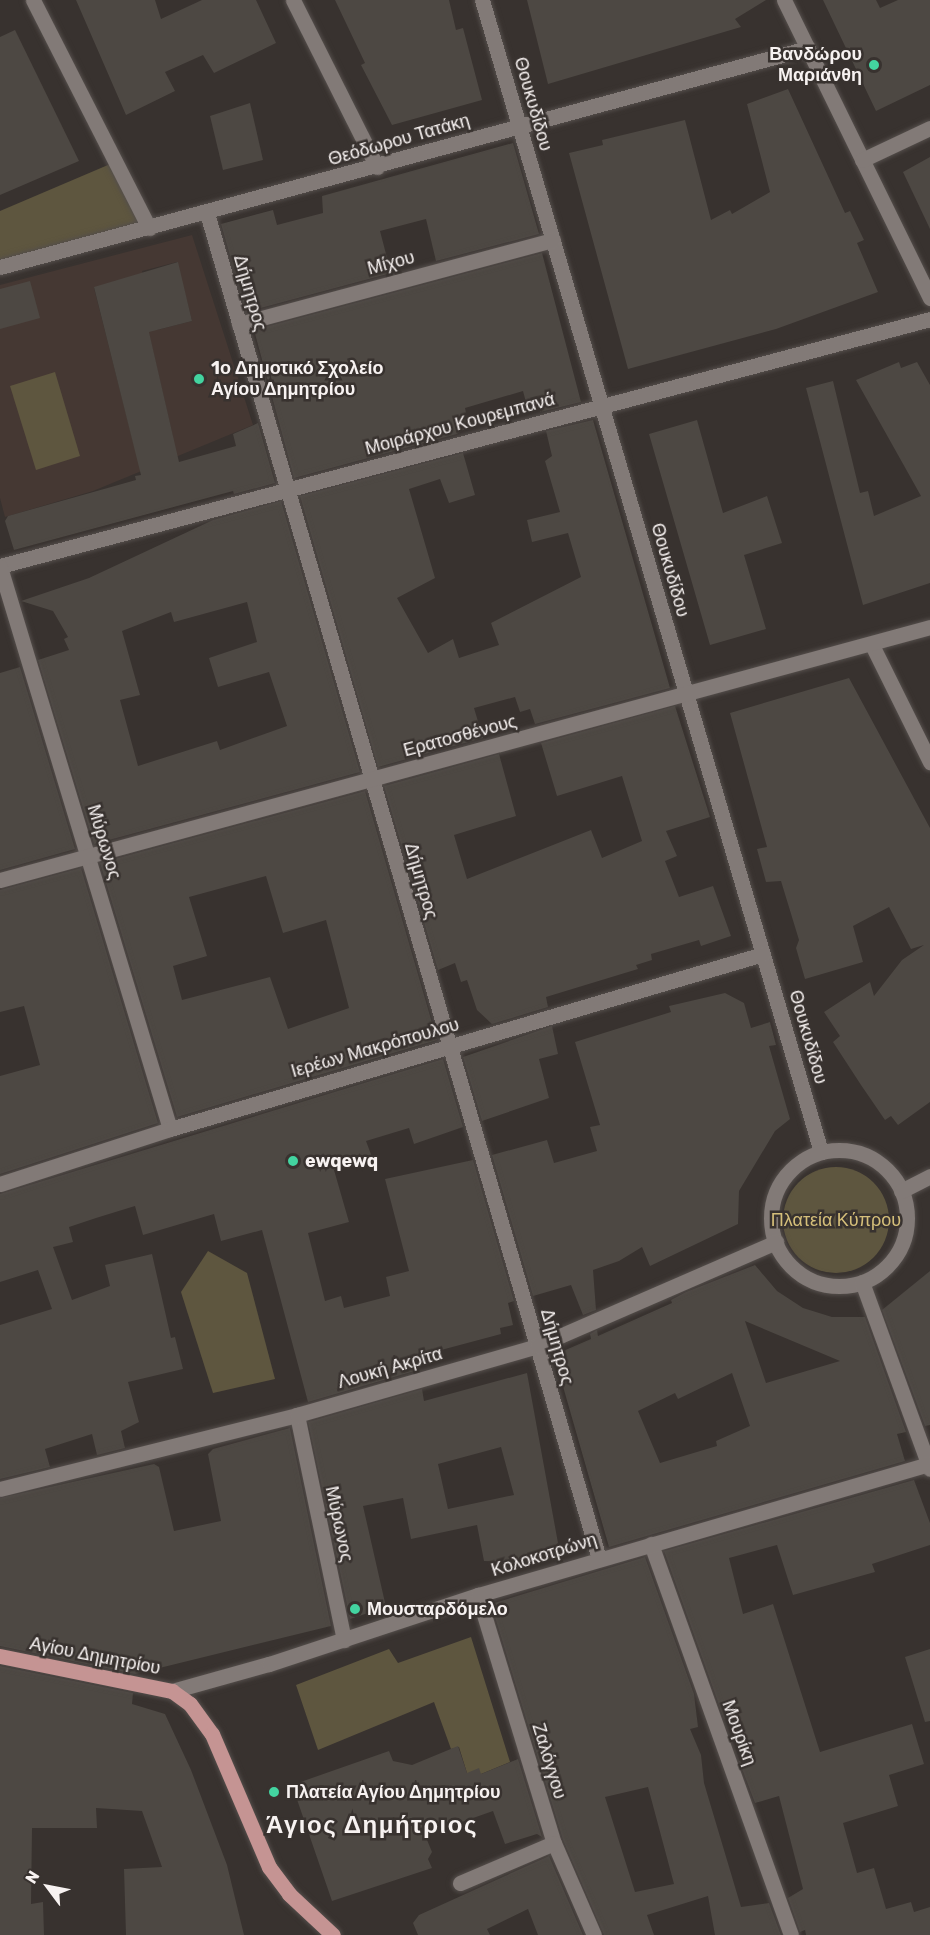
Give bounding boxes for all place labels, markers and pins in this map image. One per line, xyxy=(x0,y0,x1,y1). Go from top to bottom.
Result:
place label: Βανδώρου Μαριάνθη xyxy=(769,44,862,86)
marker: Βανδώρου Μαριάνθη xyxy=(867,58,881,72)
place label: 1ο Δημοτικό Σχολείο Αγίου Δημητρίου xyxy=(211,358,384,400)
marker: 1ο Δημοτικό Σχολείο Αγίου Δημητρίου xyxy=(192,372,206,386)
place label: ewqewq xyxy=(305,1150,378,1172)
marker: ewqewq xyxy=(286,1154,300,1168)
place label: Μουσταρδόμελο xyxy=(367,1598,508,1620)
marker: Μουσταρδόμελο xyxy=(348,1602,362,1616)
place label: Πλατεία Αγίου Δημητρίου xyxy=(286,1781,501,1803)
marker: Πλατεία Αγίου Δημητρίου xyxy=(267,1785,281,1799)

